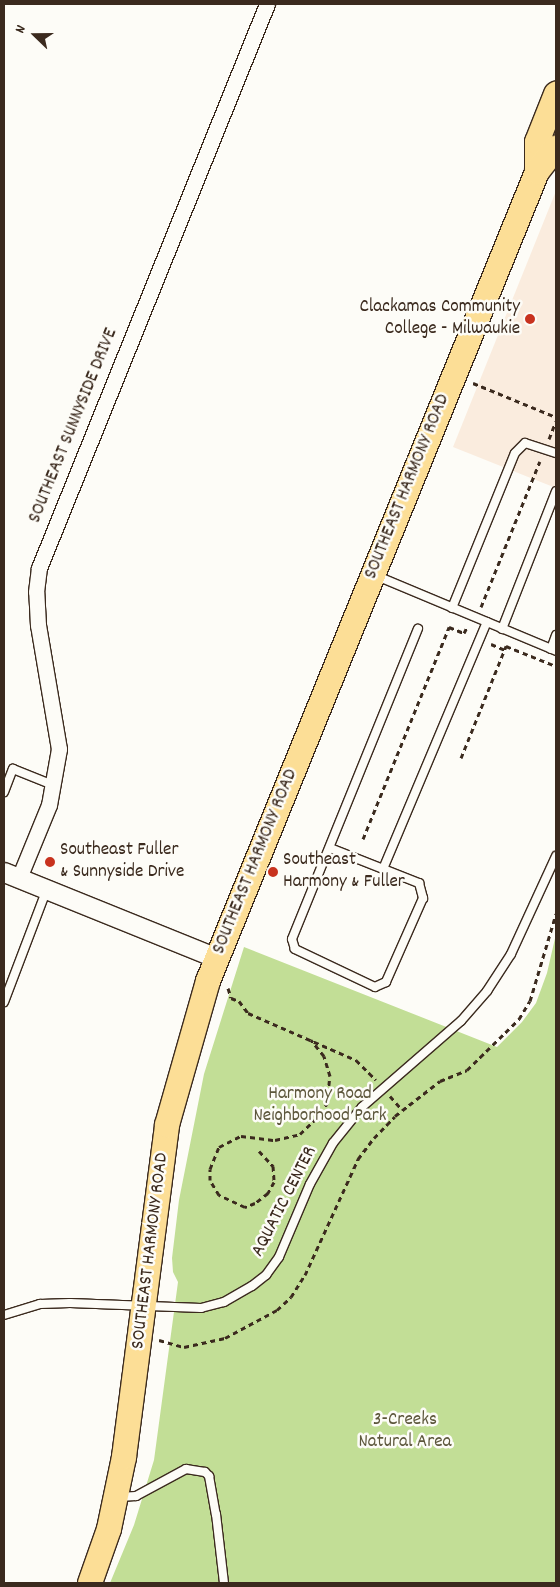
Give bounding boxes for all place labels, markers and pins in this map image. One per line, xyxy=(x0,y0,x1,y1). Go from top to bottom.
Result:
place label: Clackamas Community College - Milwaukie xyxy=(359,297,520,341)
marker: Clackamas Community College - Milwaukie xyxy=(524,313,536,325)
place label: Southeast Fuller & Sunnyside Drive xyxy=(60,840,184,884)
place label: Southeast Harmony & Fuller xyxy=(283,850,405,894)
marker: Southeast Fuller & Sunnyside Drive xyxy=(44,856,56,868)
marker: Southeast Harmony & Fuller xyxy=(267,866,279,878)

